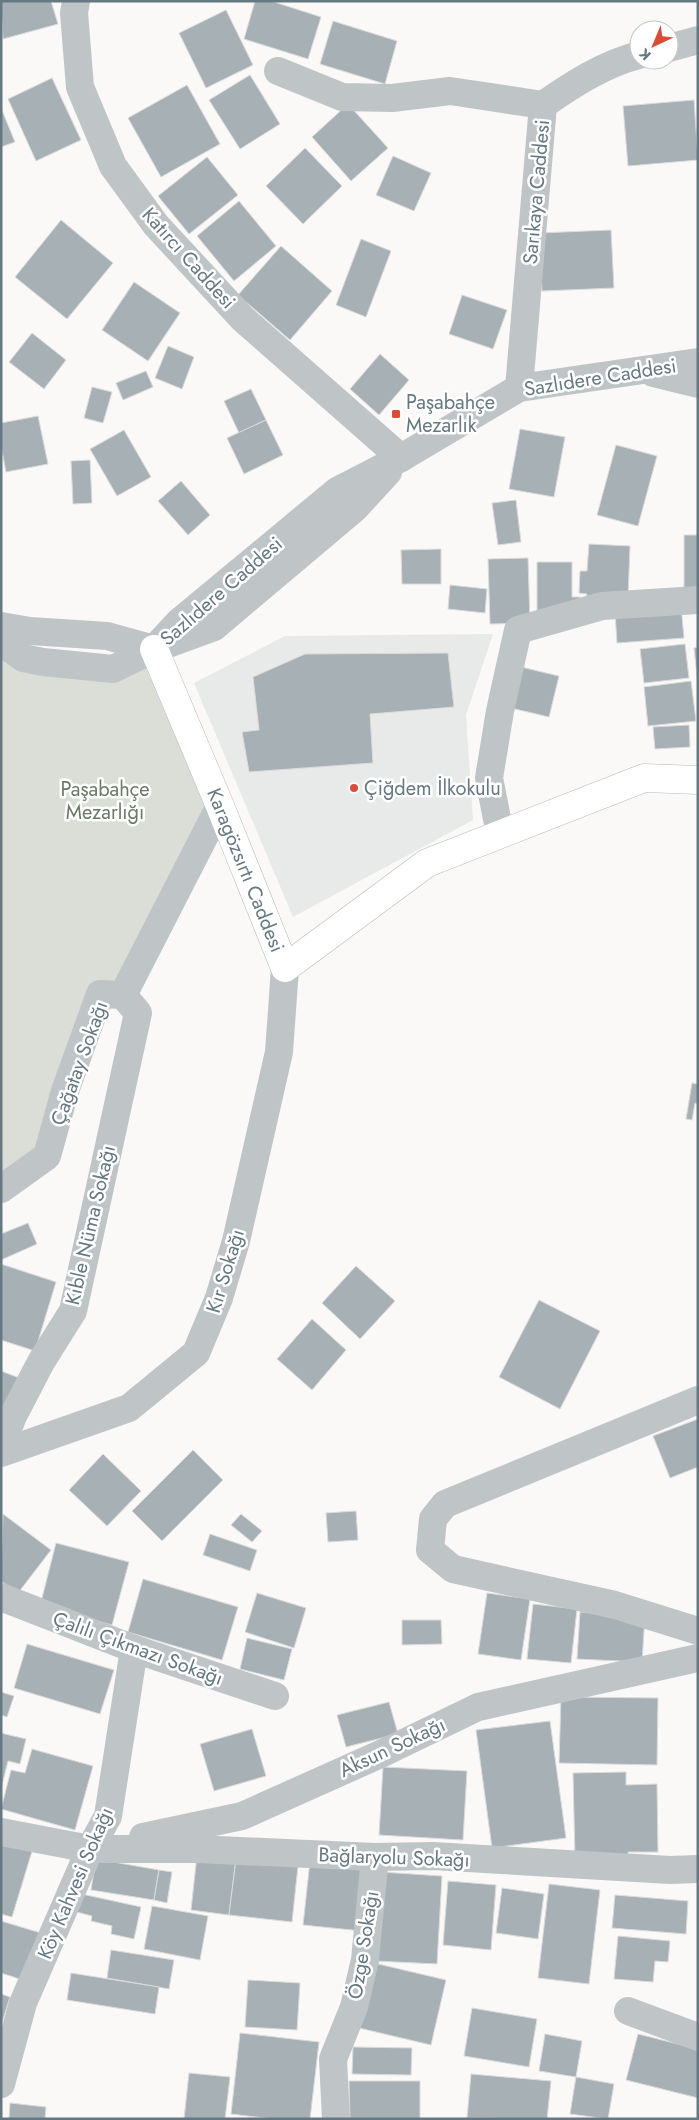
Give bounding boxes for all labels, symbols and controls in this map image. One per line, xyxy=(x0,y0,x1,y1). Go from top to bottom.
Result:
north arrow xyxy=(629,20,679,70)
text: K xyxy=(634,44,655,65)
street label: Sarıkaya Caddesi xyxy=(516,119,557,266)
street label: Katırcı Caddesi xyxy=(135,201,242,316)
street label: Sazlıdere Caddesi xyxy=(522,351,678,404)
place label: Paşabahçe Mezarlık xyxy=(406,388,495,440)
marker: Paşabahçe Mezarlık xyxy=(390,408,402,420)
street label: Sazlıdere Caddesi xyxy=(154,530,289,653)
place label: Çiğdem İlkokulu xyxy=(364,774,501,803)
park label: Paşabahçe Mezarlığı xyxy=(60,775,150,827)
marker: Çiğdem İlkokulu xyxy=(348,782,360,794)
street label: Karagözsırtı Caddesi xyxy=(199,784,292,956)
street label: Çağatay Sokağı xyxy=(44,997,115,1129)
street label: Kıble Nüma Sokağı xyxy=(58,1142,123,1308)
street label: Kır Sokağı xyxy=(199,1226,252,1317)
street label: Çalılı Çıkmazı Sokağı xyxy=(49,1604,227,1693)
street label: Aksun Sokağı xyxy=(334,1710,450,1785)
street label: Köy Kahvesi Sokağı xyxy=(30,1803,121,1964)
street label: Bağlaryolu Sokağı xyxy=(318,1840,470,1875)
street label: Özge Sokağı xyxy=(341,1889,386,2001)

